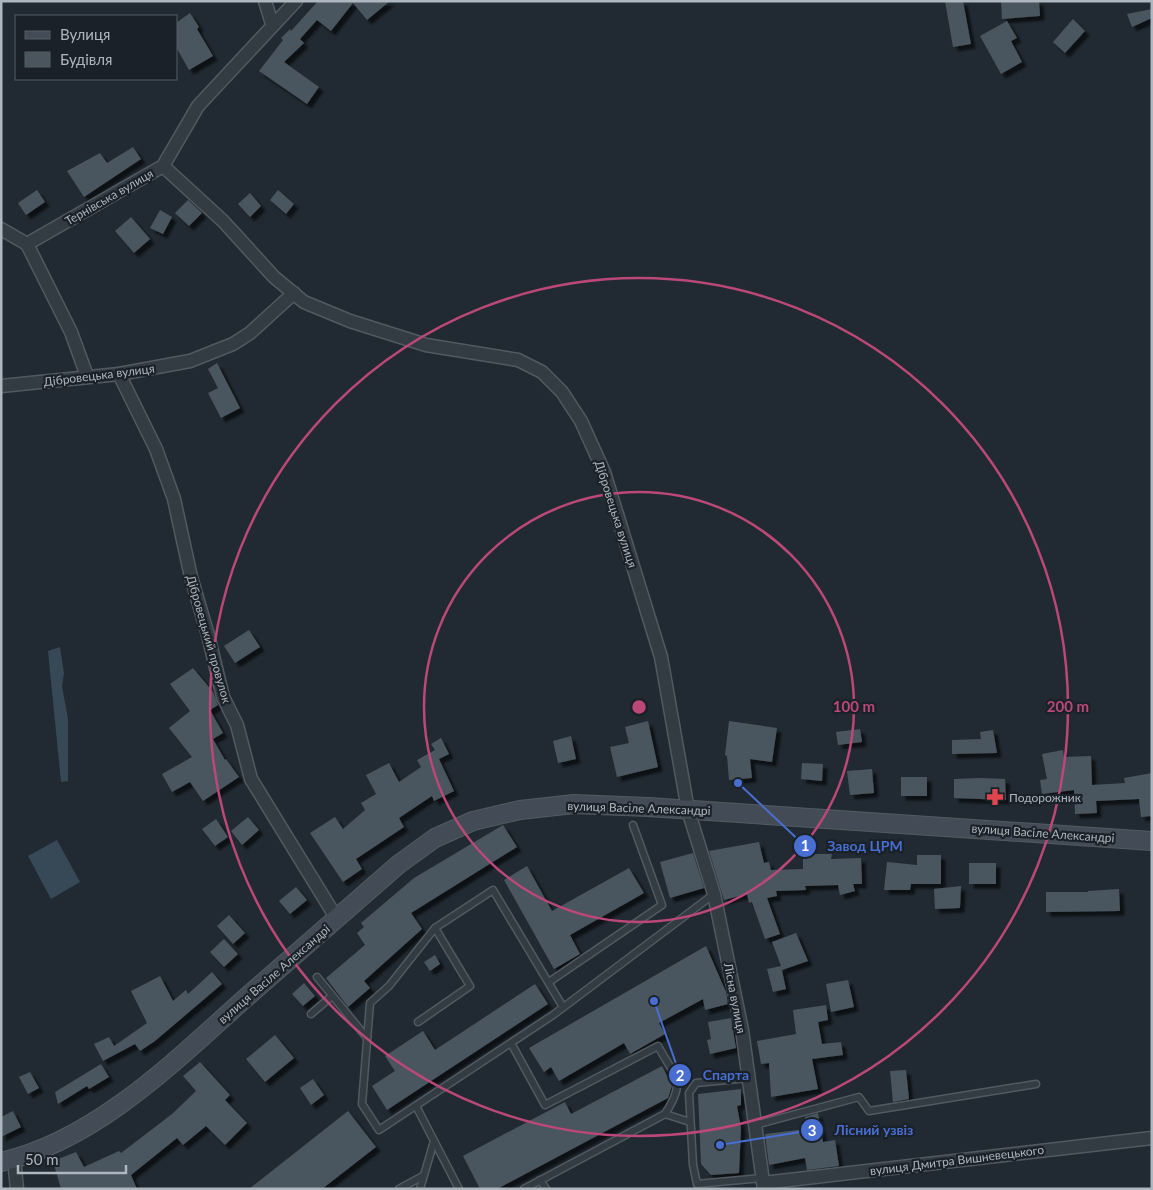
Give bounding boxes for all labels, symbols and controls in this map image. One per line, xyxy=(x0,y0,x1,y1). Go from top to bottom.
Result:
legend xyxy=(15,15,178,80)
text: Вулиця xyxy=(60,25,110,43)
text: Будівля xyxy=(60,50,112,68)
street label: Тернівська вулиця xyxy=(62,166,156,228)
street label: Дібровецька вулиця xyxy=(43,361,155,389)
street label: Дібровецька вулиця xyxy=(592,459,640,570)
street label: Дібровецький провулок xyxy=(183,573,235,706)
text: 100 m xyxy=(833,697,875,715)
text: 200 m xyxy=(1047,697,1089,715)
centre of rings xyxy=(630,698,648,716)
pharmacy icon: Подорожник xyxy=(985,787,1005,807)
place label: Подорожник xyxy=(1009,790,1082,805)
street label: вулиця Васіле Александрі xyxy=(567,798,711,818)
street label: вулиця Васіле Александрі xyxy=(971,821,1115,845)
callout: Завод ЦРМ xyxy=(792,831,912,860)
text: 1 xyxy=(801,836,809,854)
text: Завод ЦРМ xyxy=(827,837,903,854)
street label: вулиця Васіле Александрі xyxy=(215,921,333,1027)
street label: Лісна вулиця xyxy=(721,960,749,1035)
callout: Спарта xyxy=(668,1061,759,1090)
text: 2 xyxy=(676,1066,685,1084)
text: Спарта xyxy=(703,1066,749,1083)
callout: Лісний узвіз xyxy=(800,1116,923,1145)
text: 3 xyxy=(808,1121,816,1139)
text: Лісний узвіз xyxy=(834,1121,913,1138)
scale bar xyxy=(18,1142,125,1174)
street label: вулиця Дмитра Вишневецького xyxy=(869,1142,1045,1178)
text: 50 m xyxy=(25,1150,59,1168)

